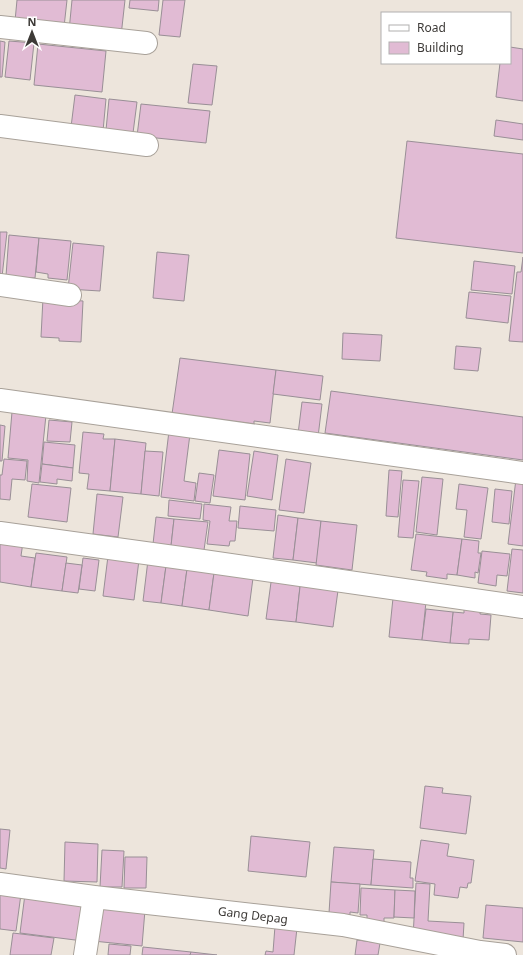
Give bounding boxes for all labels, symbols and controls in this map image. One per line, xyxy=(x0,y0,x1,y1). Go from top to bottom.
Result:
north arrow xyxy=(12,12,52,52)
legend xyxy=(381,12,511,64)
text: N xyxy=(28,14,36,29)
text: Road xyxy=(417,19,446,36)
text: Building xyxy=(417,39,464,56)
street label: Gang Depag xyxy=(217,902,289,928)

